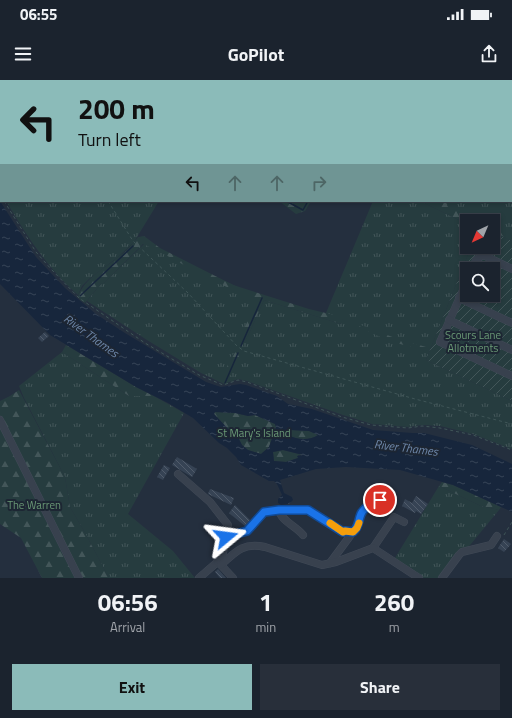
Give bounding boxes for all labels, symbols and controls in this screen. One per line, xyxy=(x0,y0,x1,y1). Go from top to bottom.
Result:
text: 06:55 xyxy=(20,3,57,26)
text: GoPilot xyxy=(228,41,284,68)
icon: menu xyxy=(12,43,34,65)
icon: share xyxy=(478,43,500,65)
text: 200 m xyxy=(78,87,155,130)
icon: left xyxy=(12,96,64,148)
text: Turn left xyxy=(78,126,141,153)
icon: left xyxy=(182,172,204,194)
icon: ahead xyxy=(224,172,246,194)
icon: ahead xyxy=(266,172,288,194)
icon: right xyxy=(308,172,330,194)
north arrow xyxy=(460,214,500,254)
map controls xyxy=(460,214,500,302)
button: search xyxy=(460,262,500,302)
water label: River Thames xyxy=(60,309,123,363)
park label: Scours Lane Allotments xyxy=(445,327,501,356)
park label: St Mary's Island xyxy=(217,425,291,441)
water label: River Thames xyxy=(373,434,440,461)
pin xyxy=(363,483,397,517)
icon: arrive xyxy=(369,489,391,511)
park label: The Warren xyxy=(7,497,61,513)
position arrow xyxy=(205,516,247,558)
text: 06:56 xyxy=(98,584,158,620)
text: 1 xyxy=(259,584,273,620)
text: 260 xyxy=(374,584,414,620)
text: Arrival xyxy=(110,617,145,637)
text: min xyxy=(255,617,276,637)
text: m xyxy=(389,617,400,637)
button: Exit xyxy=(12,664,252,710)
button: Share xyxy=(260,664,500,710)

